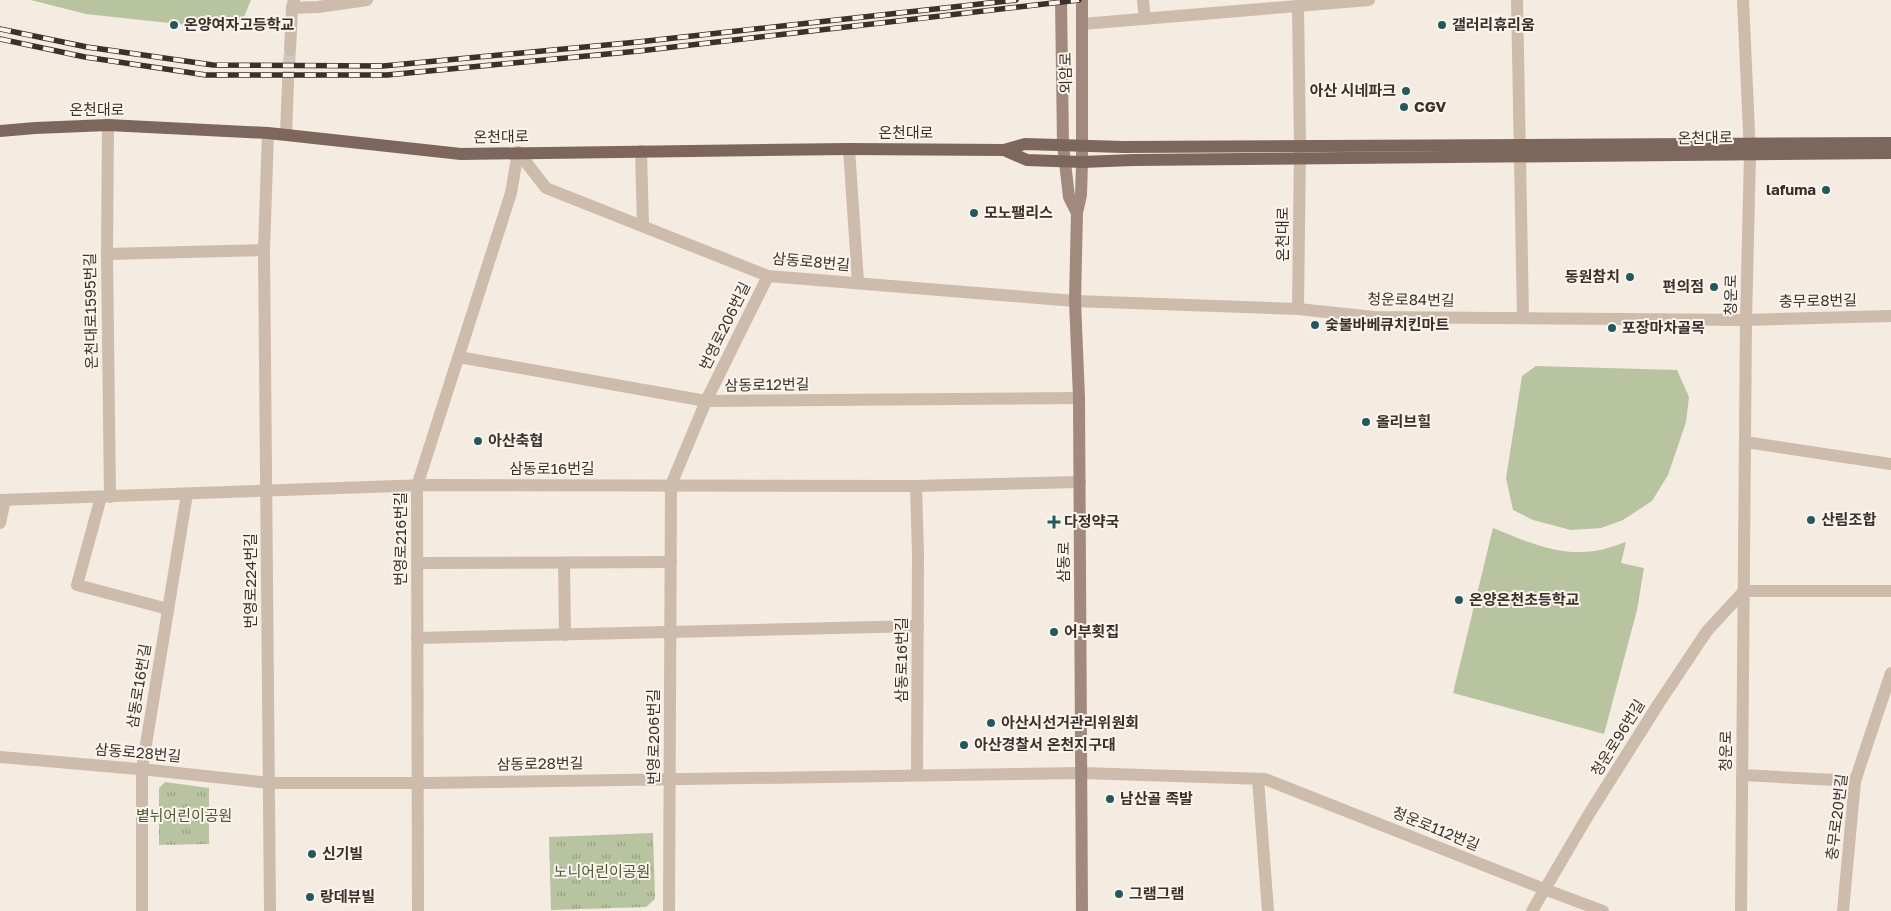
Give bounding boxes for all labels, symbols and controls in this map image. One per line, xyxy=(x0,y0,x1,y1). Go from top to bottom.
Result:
place label: 온양여자고등학교 xyxy=(184,15,295,33)
place label: 갤러리휴리움 xyxy=(1452,15,1535,33)
marker: 온양여자고등학교 xyxy=(168,19,180,31)
marker: 갤러리휴리움 xyxy=(1436,19,1448,31)
street label: 외암로 xyxy=(1056,52,1074,94)
place label: 아산 시네파크 xyxy=(1309,81,1396,99)
marker: 아산 시네파크 xyxy=(1400,85,1412,97)
place label: CGV xyxy=(1414,97,1446,115)
street label: 온천대로 xyxy=(69,100,125,118)
marker: CGV xyxy=(1398,101,1410,113)
street label: 온천대로 xyxy=(878,123,934,141)
street label: 온천대로 xyxy=(473,127,529,145)
street label: 온천대로 xyxy=(1677,128,1733,146)
place label: lafuma xyxy=(1766,180,1816,198)
marker: lafuma xyxy=(1820,184,1832,196)
place label: 모노팰리스 xyxy=(984,203,1053,221)
street label: 온천대로 xyxy=(1273,206,1291,262)
marker: 모노팰리스 xyxy=(968,207,980,219)
street label: 삼동로8번길 xyxy=(771,249,851,273)
street label: 온천대로1595번길 xyxy=(80,253,100,369)
place label: 동원참치 xyxy=(1565,267,1620,285)
marker: 동원참치 xyxy=(1624,271,1636,283)
street label: 청운로 xyxy=(1721,274,1739,316)
place label: 편의점 xyxy=(1663,277,1704,295)
street label: 번영로206번길 xyxy=(695,278,753,373)
marker: 편의점 xyxy=(1708,281,1720,293)
street label: 청운로84번길 xyxy=(1367,289,1455,309)
street label: 충무로8번길 xyxy=(1779,290,1857,310)
place label: 숯불바베큐치킨마트 xyxy=(1325,315,1449,333)
place label: 포장마차골목 xyxy=(1622,318,1705,336)
marker: 숯불바베큐치킨마트 xyxy=(1309,319,1321,331)
marker: 포장마차골목 xyxy=(1606,322,1618,334)
street label: 삼동로12번길 xyxy=(724,374,810,394)
place label: 올리브힐 xyxy=(1376,412,1431,430)
marker: 올리브힐 xyxy=(1360,416,1372,428)
place label: 아산축협 xyxy=(488,431,543,449)
marker: 아산축협 xyxy=(472,435,484,447)
street label: 삼동로16번길 xyxy=(509,459,595,477)
street label: 번영로216번길 xyxy=(391,492,409,586)
place label: 산림조합 xyxy=(1821,510,1876,528)
place label: 다정약국 xyxy=(1064,512,1119,530)
marker: 산림조합 xyxy=(1805,514,1817,526)
marker: 다정약국 xyxy=(1048,516,1060,528)
street label: 번영로224번길 xyxy=(241,533,259,629)
street label: 삼동로 xyxy=(1054,541,1072,583)
place label: 온양온천초등학교 xyxy=(1469,590,1580,608)
marker: 온양온천초등학교 xyxy=(1453,594,1465,606)
street label: 삼동로16번길 xyxy=(892,617,910,703)
place label: 어부횟집 xyxy=(1064,622,1119,640)
marker: 어부횟집 xyxy=(1048,626,1060,638)
street label: 삼동로16번길 xyxy=(122,642,154,729)
street label: 번영로206번길 xyxy=(644,689,662,785)
street label: 청운로96번길 xyxy=(1586,696,1648,779)
place label: 아산시선거관리위원회 xyxy=(1001,713,1139,731)
marker: 아산시선거관리위원회 xyxy=(985,717,997,729)
street label: 청운로 xyxy=(1716,730,1734,772)
place label: 아산경찰서 온천지구대 xyxy=(974,735,1116,753)
street label: 삼동로28번길 xyxy=(94,739,182,765)
marker: 아산경찰서 온천지구대 xyxy=(958,739,970,751)
street label: 삼동로28번길 xyxy=(496,753,584,773)
street label: 충무로20번길 xyxy=(1822,773,1850,861)
place label: 남산골 족발 xyxy=(1120,789,1193,807)
marker: 남산골 족발 xyxy=(1104,793,1116,805)
street label: 청운로112번길 xyxy=(1390,802,1483,854)
park label: 볕뉘어린이공원 xyxy=(136,806,232,824)
place label: 신기빌 xyxy=(322,844,363,862)
marker: 신기빌 xyxy=(306,848,318,860)
park label: 노니어린이공원 xyxy=(554,862,650,880)
place label: 그램그램 xyxy=(1129,884,1184,902)
place label: 랑데뷰빌 xyxy=(320,887,375,905)
marker: 그램그램 xyxy=(1113,888,1125,900)
marker: 랑데뷰빌 xyxy=(304,891,316,903)

